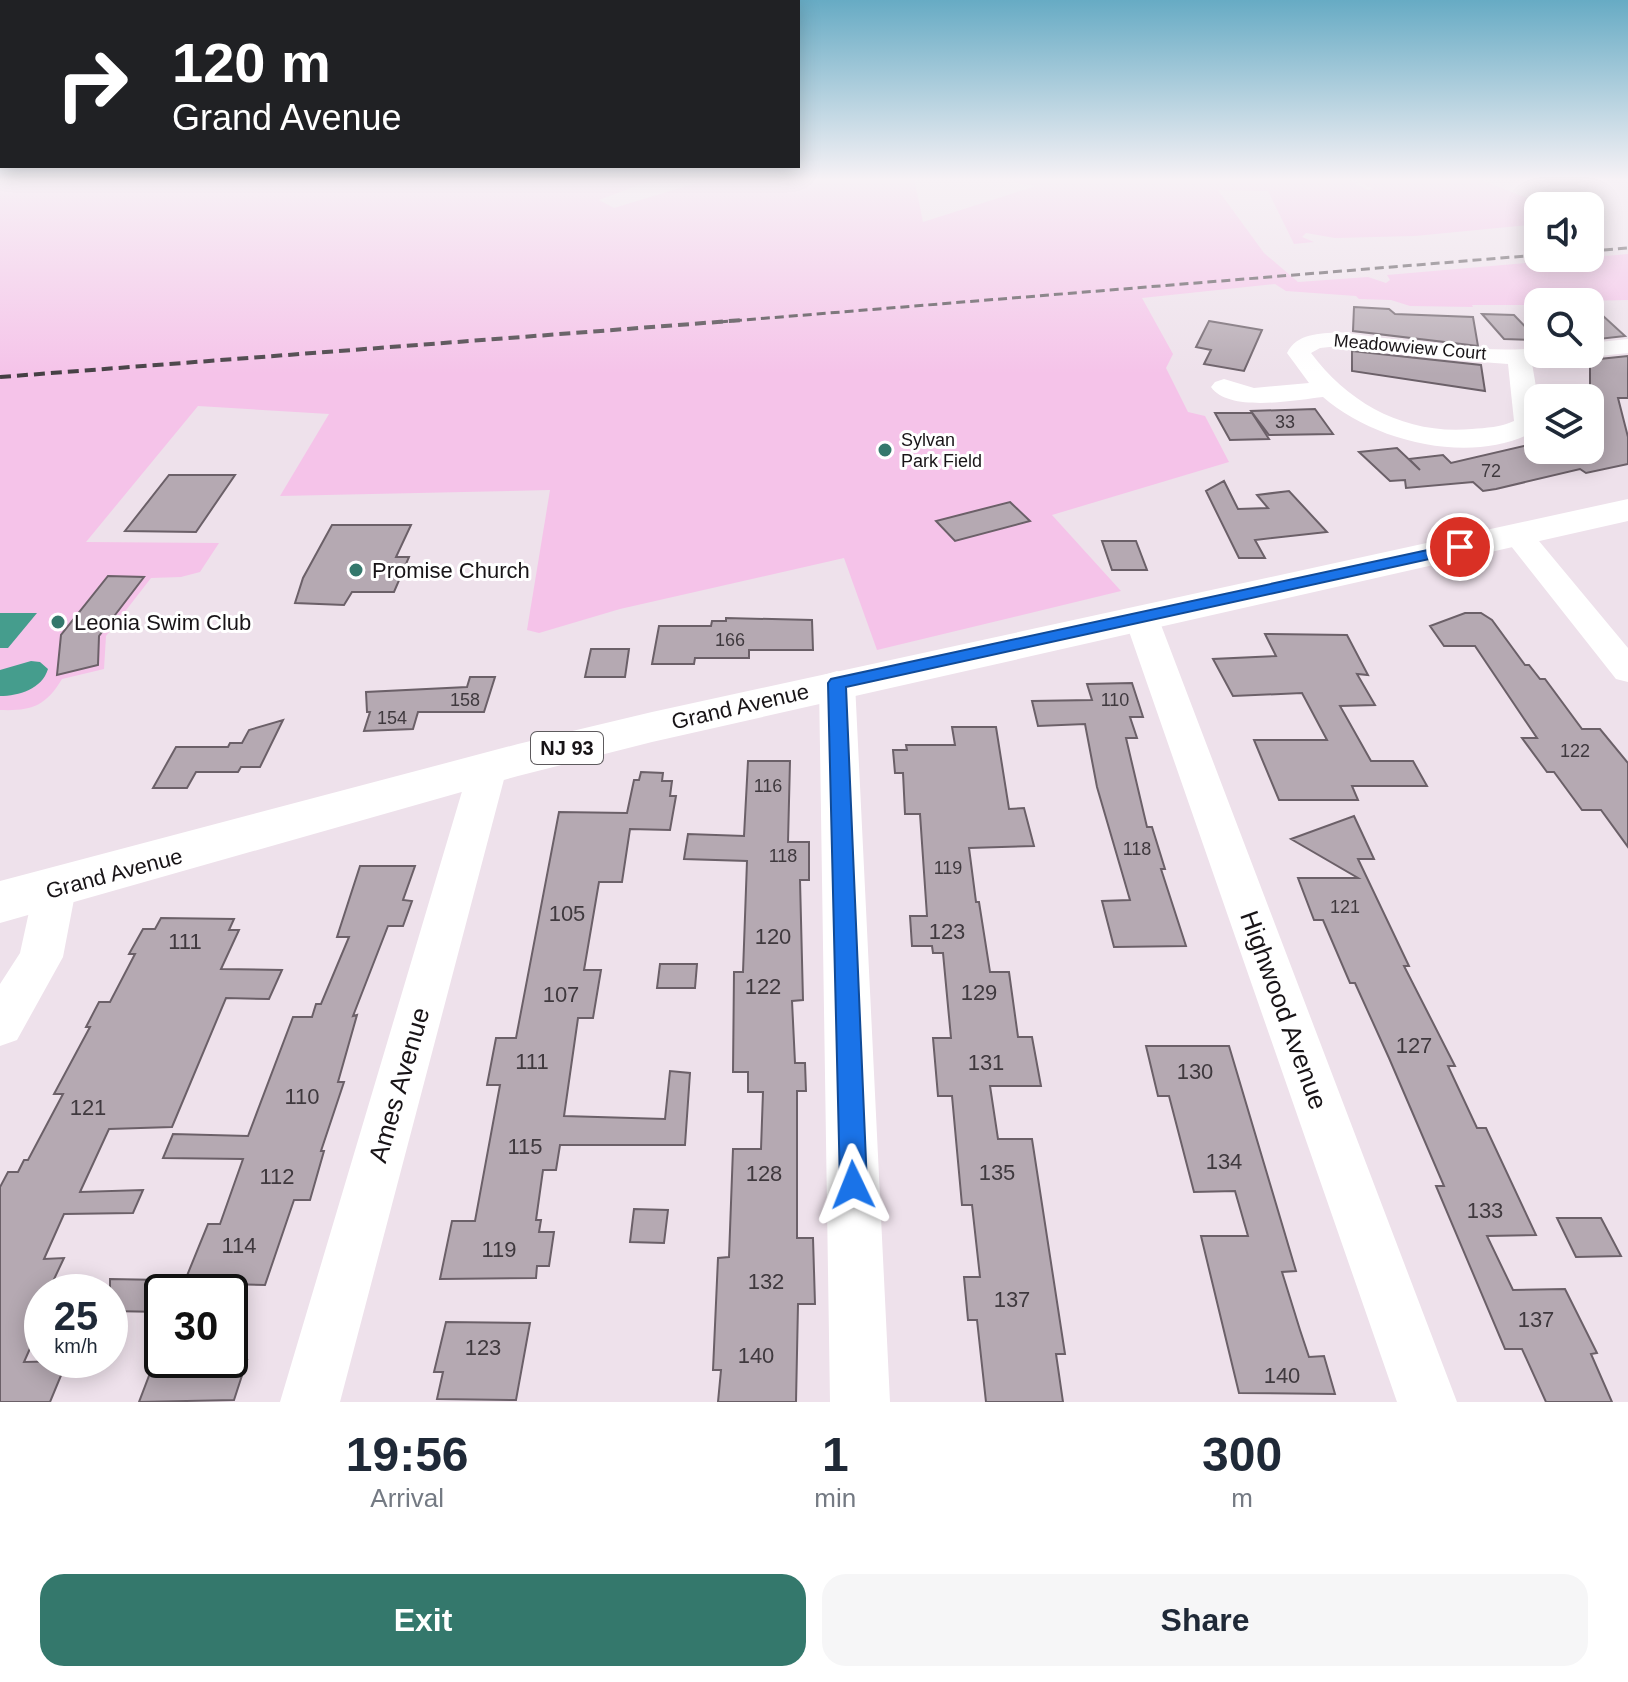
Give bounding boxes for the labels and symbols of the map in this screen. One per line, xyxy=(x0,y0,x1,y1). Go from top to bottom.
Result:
street label: Meadowview Court xyxy=(1333,330,1487,364)
house number: 33 xyxy=(1275,412,1295,432)
place label: Sylvan Park Field xyxy=(901,430,982,471)
marker: Sylvan Park Field xyxy=(876,441,894,459)
house number: 72 xyxy=(1481,461,1501,481)
pin xyxy=(1426,513,1494,581)
place label: Promise Church xyxy=(372,558,530,583)
marker: Promise Church xyxy=(347,561,365,579)
place label: Leonia Swim Club xyxy=(74,610,251,635)
marker: Leonia Swim Club xyxy=(49,613,67,631)
house number: 166 xyxy=(715,630,745,650)
street label: Grand Avenue xyxy=(669,679,811,734)
house number: 158 xyxy=(450,690,480,710)
house number: 110 xyxy=(1101,690,1129,710)
house number: 154 xyxy=(377,708,407,728)
road number: NJ 93 xyxy=(531,732,603,764)
house number: 122 xyxy=(1560,741,1590,761)
house number: 116 xyxy=(754,776,782,796)
house number: 118 xyxy=(1123,839,1151,859)
street label: Grand Avenue xyxy=(43,843,185,904)
house number: 118 xyxy=(769,846,797,866)
house number: 119 xyxy=(934,858,962,878)
house number: 121 xyxy=(1330,897,1360,917)
house number: 105 xyxy=(549,901,585,926)
street label: Highwood Avenue xyxy=(1234,907,1334,1113)
house number: 123 xyxy=(929,919,965,944)
house number: 120 xyxy=(755,924,791,949)
house number: 111 xyxy=(168,929,202,954)
house number: 122 xyxy=(745,974,781,999)
house number: 129 xyxy=(961,980,997,1005)
house number: 107 xyxy=(543,982,579,1007)
street label: Ames Avenue xyxy=(363,1004,435,1166)
house number: 127 xyxy=(1396,1033,1432,1058)
house number: 111 xyxy=(515,1049,549,1074)
house number: 131 xyxy=(968,1050,1004,1075)
house number: 130 xyxy=(1177,1059,1213,1084)
house number: 110 xyxy=(284,1084,320,1109)
house number: 121 xyxy=(70,1095,106,1120)
house number: 115 xyxy=(507,1134,543,1159)
position arrow xyxy=(811,1143,895,1227)
house number: 134 xyxy=(1206,1149,1242,1174)
house number: 135 xyxy=(979,1160,1015,1185)
house number: 128 xyxy=(746,1161,782,1186)
house number: 112 xyxy=(259,1164,295,1189)
house number: 133 xyxy=(1467,1198,1503,1223)
house number: 114 xyxy=(221,1233,257,1258)
house number: 119 xyxy=(481,1237,517,1262)
house number: 132 xyxy=(748,1269,784,1294)
speed limit sign: 30 xyxy=(144,1274,248,1378)
house number: 137 xyxy=(994,1287,1030,1312)
house number: 137 xyxy=(1518,1307,1554,1332)
house number: 123 xyxy=(465,1335,501,1360)
house number: 140 xyxy=(738,1343,774,1368)
house number: 140 xyxy=(1264,1363,1300,1388)

